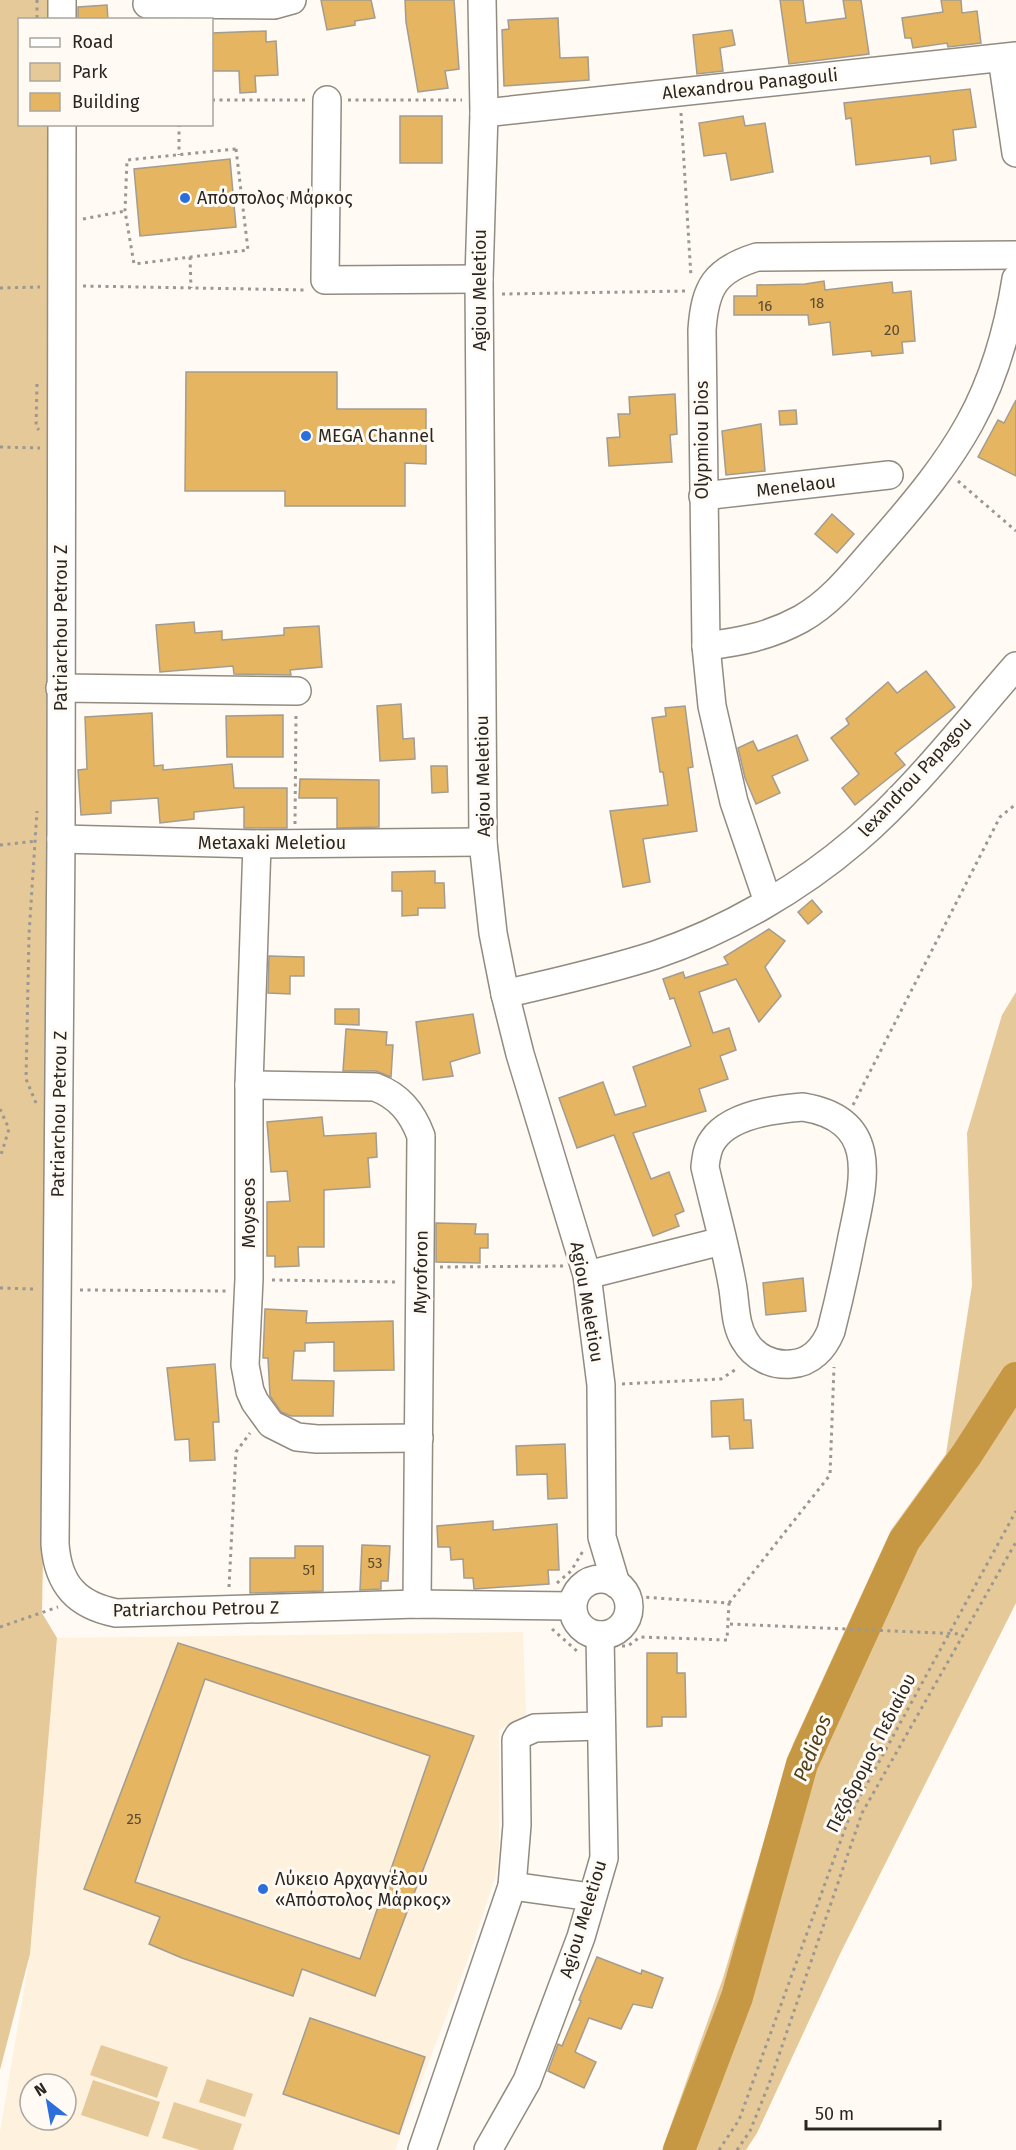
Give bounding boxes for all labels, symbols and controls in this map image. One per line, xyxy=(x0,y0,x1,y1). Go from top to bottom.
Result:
legend xyxy=(18,18,213,126)
text: Road xyxy=(72,31,114,53)
text: Park xyxy=(72,61,108,83)
street label: Alexandrou Panagouli xyxy=(661,64,839,104)
text: Building xyxy=(72,91,140,113)
place label: Απόστολος Μάρκος xyxy=(197,187,353,209)
marker: Απόστολος Μάρκος xyxy=(178,191,192,205)
street label: Agiou Meletiou xyxy=(469,229,491,351)
house number: 18 xyxy=(810,294,824,312)
house number: 16 xyxy=(758,297,772,315)
house number: 20 xyxy=(884,321,900,339)
street label: Olypmiou Dios xyxy=(691,381,713,499)
place label: MEGA Channel xyxy=(318,425,434,447)
marker: MEGA Channel xyxy=(299,429,313,443)
street label: Menelaou xyxy=(755,470,837,502)
street label: Patriarchou Petrou Z xyxy=(50,545,72,711)
street label: lexandrou Papagou xyxy=(854,712,976,842)
street label: Agiou Meletiou xyxy=(471,715,495,837)
street label: Metaxaki Meletiou xyxy=(198,832,346,854)
street label: Patriarchou Petrou Z xyxy=(47,1030,71,1198)
street label: Moyseos xyxy=(238,1178,260,1248)
street label: Myroforon xyxy=(409,1230,433,1314)
street label: Agiou Meletiou xyxy=(566,1240,608,1364)
house number: 53 xyxy=(368,1554,382,1572)
house number: 51 xyxy=(302,1561,316,1579)
street label: Patriarchou Petrou Z xyxy=(112,1597,280,1621)
street label: Πεζόδρομος Πεδιαίου xyxy=(821,1670,921,1836)
water label: Pedieos xyxy=(788,1711,836,1785)
house number: 25 xyxy=(127,1810,141,1828)
street label: Agiou Meletiou xyxy=(555,1858,611,1980)
place label: Λύκειο Αρχαγγέλου «Απόστολος Μάρκος» xyxy=(275,1868,451,1911)
marker: Λύκειο Αρχαγγέλου «Απόστολος Μάρκος» xyxy=(256,1882,270,1896)
north arrow xyxy=(18,2072,78,2132)
text: N xyxy=(31,2079,50,2100)
scale bar xyxy=(806,2093,940,2131)
text: 50 m xyxy=(815,2103,854,2125)

